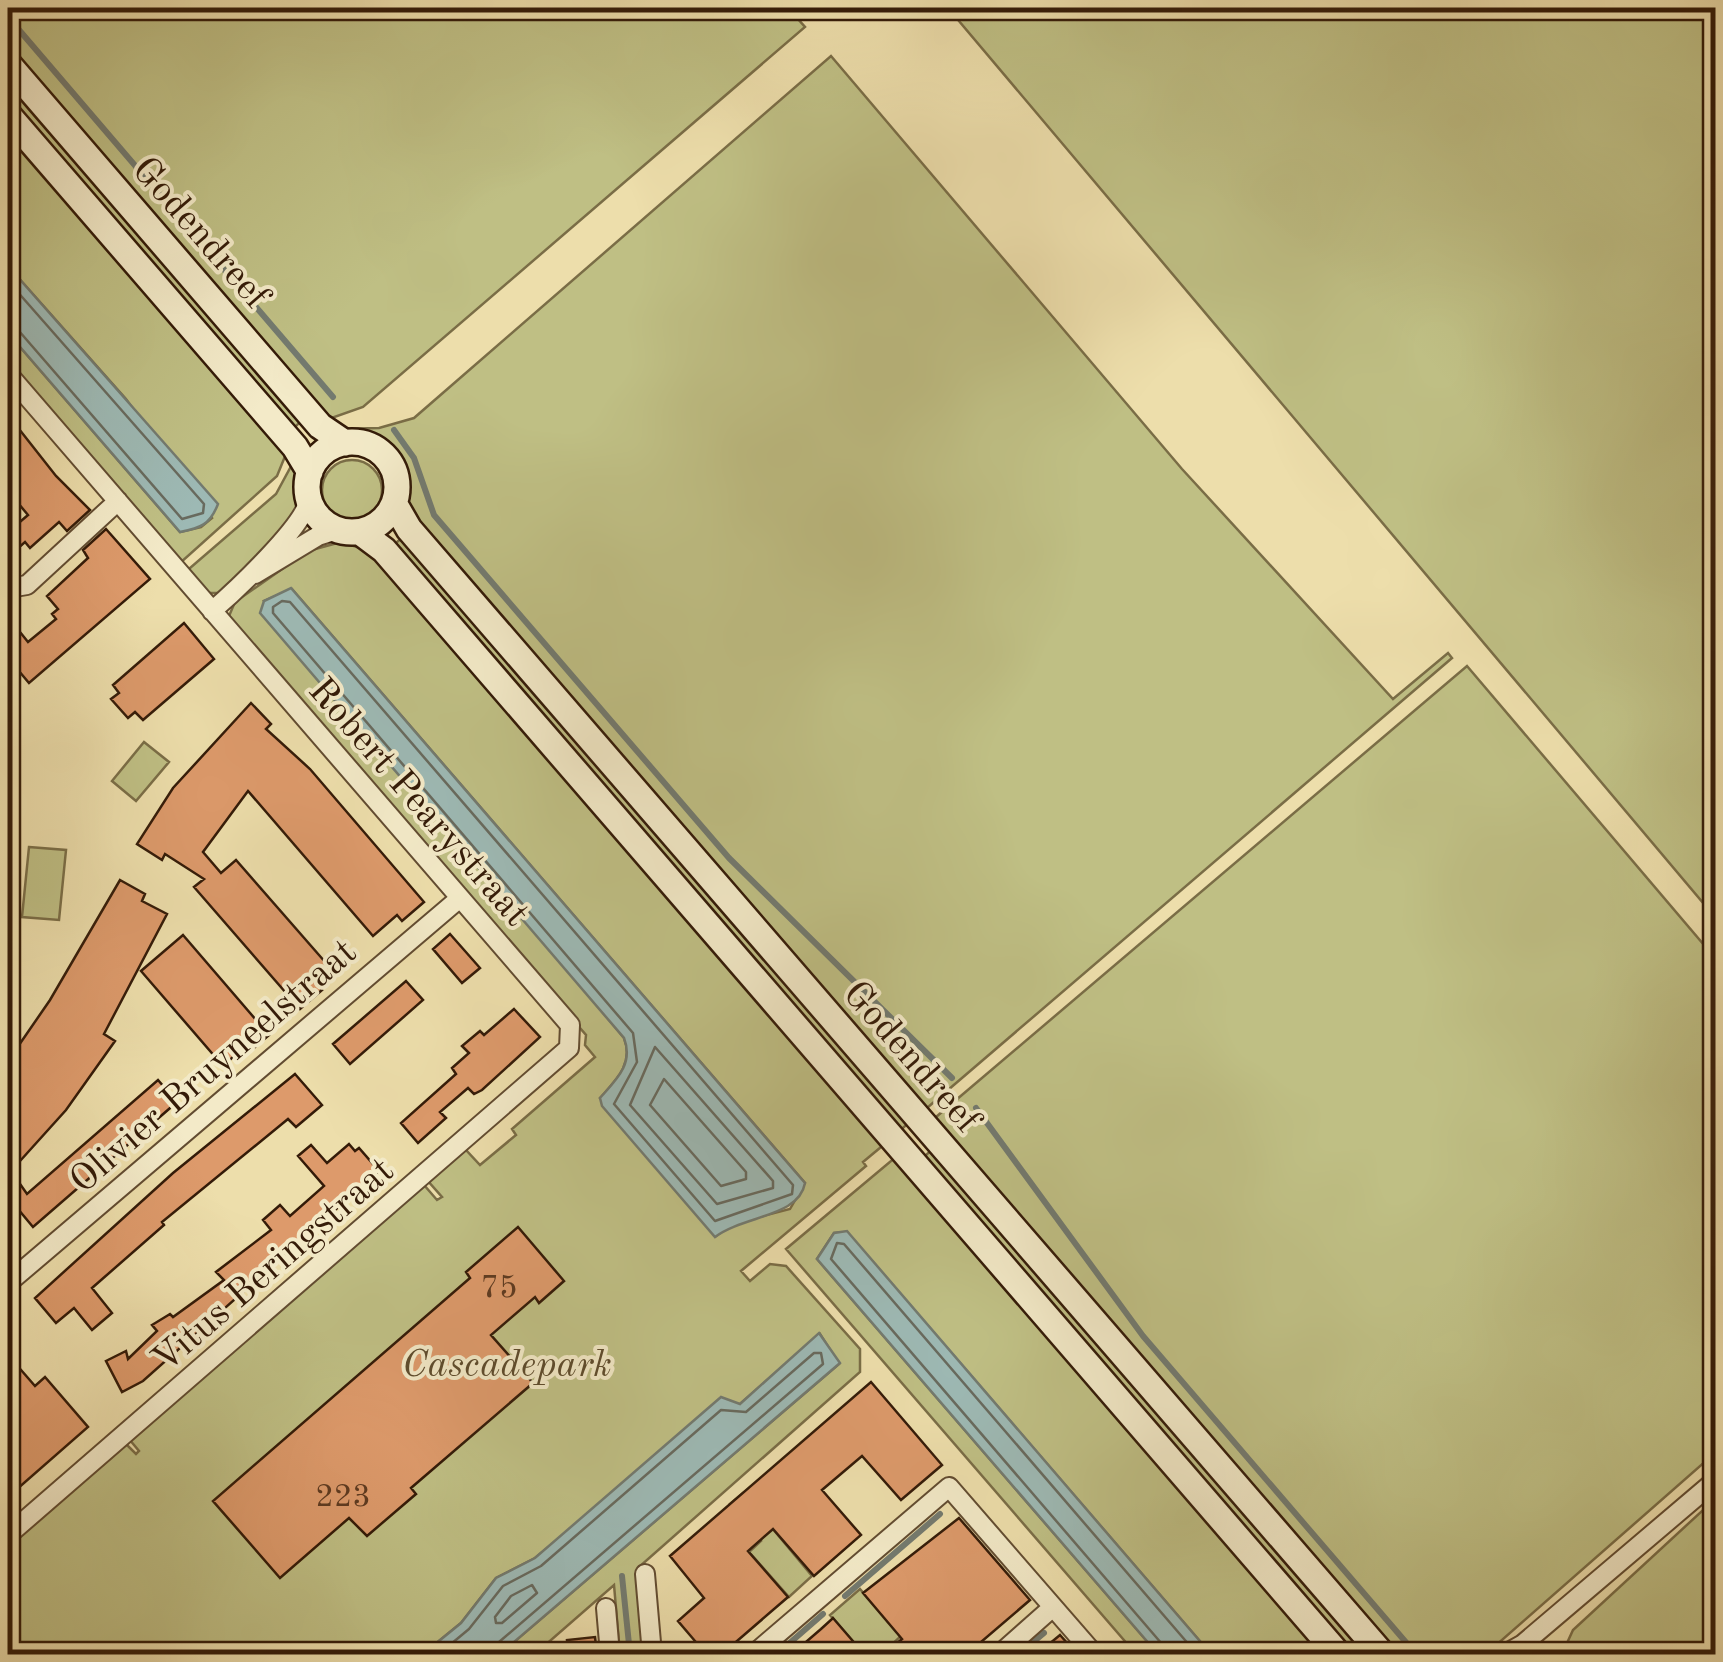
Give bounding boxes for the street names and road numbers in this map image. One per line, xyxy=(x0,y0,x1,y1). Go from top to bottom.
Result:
street label: Godendreef xyxy=(124,151,276,318)
street label: Robert Pearystraat xyxy=(300,672,535,934)
street label: Olivier Bruyneelstraat xyxy=(64,933,364,1201)
street label: Godendreef xyxy=(835,975,987,1142)
street label: Vitus Beringstraat xyxy=(146,1152,402,1381)

